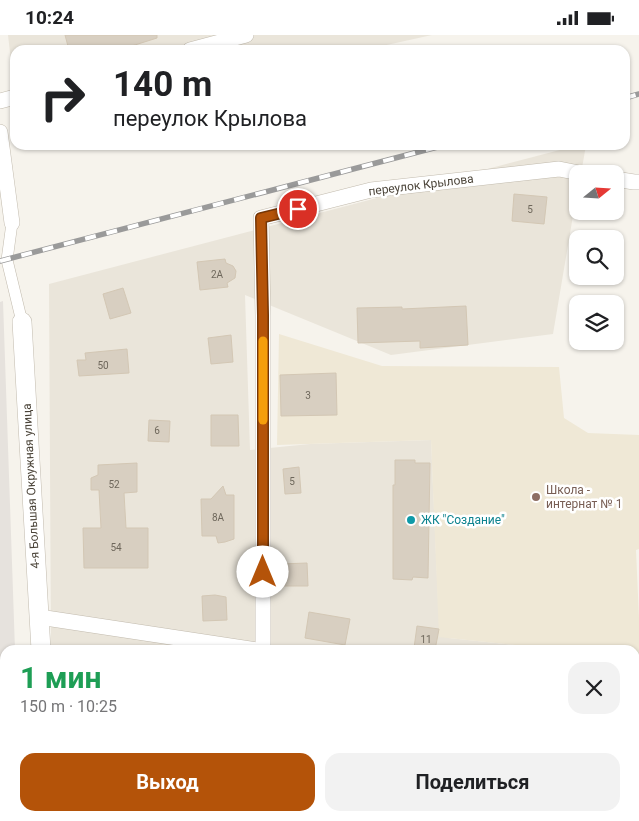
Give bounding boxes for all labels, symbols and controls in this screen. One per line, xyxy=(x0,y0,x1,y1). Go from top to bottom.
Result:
text: 10:24 xyxy=(25,6,74,29)
text: 140 m xyxy=(113,64,212,105)
icon: right xyxy=(30,65,95,130)
text: переулок Крылова xyxy=(113,106,307,131)
north arrow xyxy=(569,165,624,220)
map controls xyxy=(569,165,624,350)
street label: переулок Крылова xyxy=(368,172,474,198)
pin xyxy=(277,188,319,230)
icon: arrive xyxy=(284,195,312,223)
house number: 5 xyxy=(527,204,533,215)
button: search xyxy=(569,230,624,285)
house number: 2А xyxy=(211,269,224,280)
button: layers xyxy=(569,295,624,350)
house number: 50 xyxy=(97,360,109,371)
house number: 3 xyxy=(305,390,311,401)
street label: 4-я Большая Окружная улица xyxy=(20,403,42,569)
house number: 6 xyxy=(154,425,160,436)
house number: 5 xyxy=(289,476,295,487)
house number: 52 xyxy=(108,479,120,490)
place label: Школа - интернат № 1 xyxy=(546,483,622,511)
marker: Школа - интернат № 1 xyxy=(530,491,542,503)
house number: 8А xyxy=(212,512,225,523)
place label: ЖК "Создание" xyxy=(421,513,505,527)
marker: ЖК "Создание" xyxy=(405,514,417,526)
house number: 54 xyxy=(110,542,122,553)
position arrow xyxy=(236,545,288,597)
house number: 11 xyxy=(420,634,432,645)
text: 1 мин xyxy=(20,660,101,695)
button: close xyxy=(568,662,620,714)
text: 150 m · 10:25 xyxy=(20,697,117,716)
button: Выход xyxy=(20,753,315,811)
button: Поделиться xyxy=(325,753,620,811)

